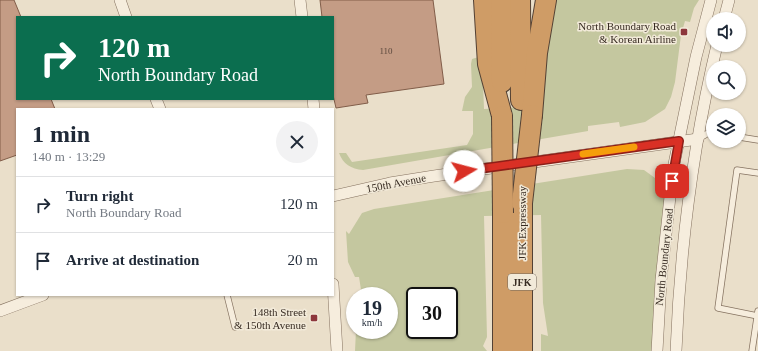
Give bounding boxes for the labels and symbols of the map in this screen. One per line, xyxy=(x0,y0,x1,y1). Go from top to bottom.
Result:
place label: North Boundary Road & Korean Airline xyxy=(578,20,676,45)
marker: North Boundary Road & Korean Airline xyxy=(679,27,689,37)
house number: 110 xyxy=(379,46,393,56)
position arrow xyxy=(443,150,485,192)
pin xyxy=(655,164,689,198)
street label: 150th Avenue xyxy=(365,171,427,195)
street label: JFK Expressway xyxy=(516,185,528,260)
street label: North Boundary Road xyxy=(653,207,675,306)
road number: JFK xyxy=(508,274,536,290)
speed limit sign: 30 xyxy=(406,287,458,339)
place label: 148th Street & 150th Avenue xyxy=(234,306,306,331)
marker: 148th Street & 150th Avenue xyxy=(309,313,319,323)

